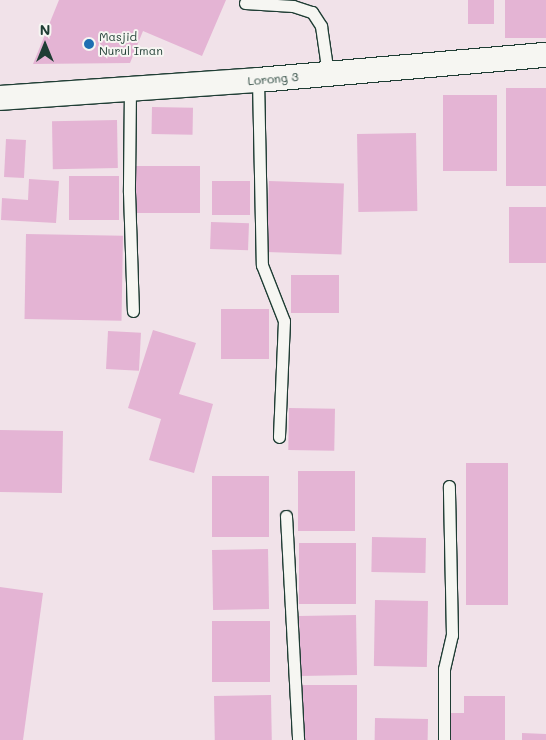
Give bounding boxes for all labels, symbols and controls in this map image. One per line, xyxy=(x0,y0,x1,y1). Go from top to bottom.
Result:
north arrow xyxy=(20,20,70,70)
text: N xyxy=(40,20,50,39)
place label: Masjid Nurul Iman xyxy=(99,30,163,58)
marker: Masjid Nurul Iman xyxy=(83,38,95,50)
street label: Lorong 3 xyxy=(247,70,299,88)

